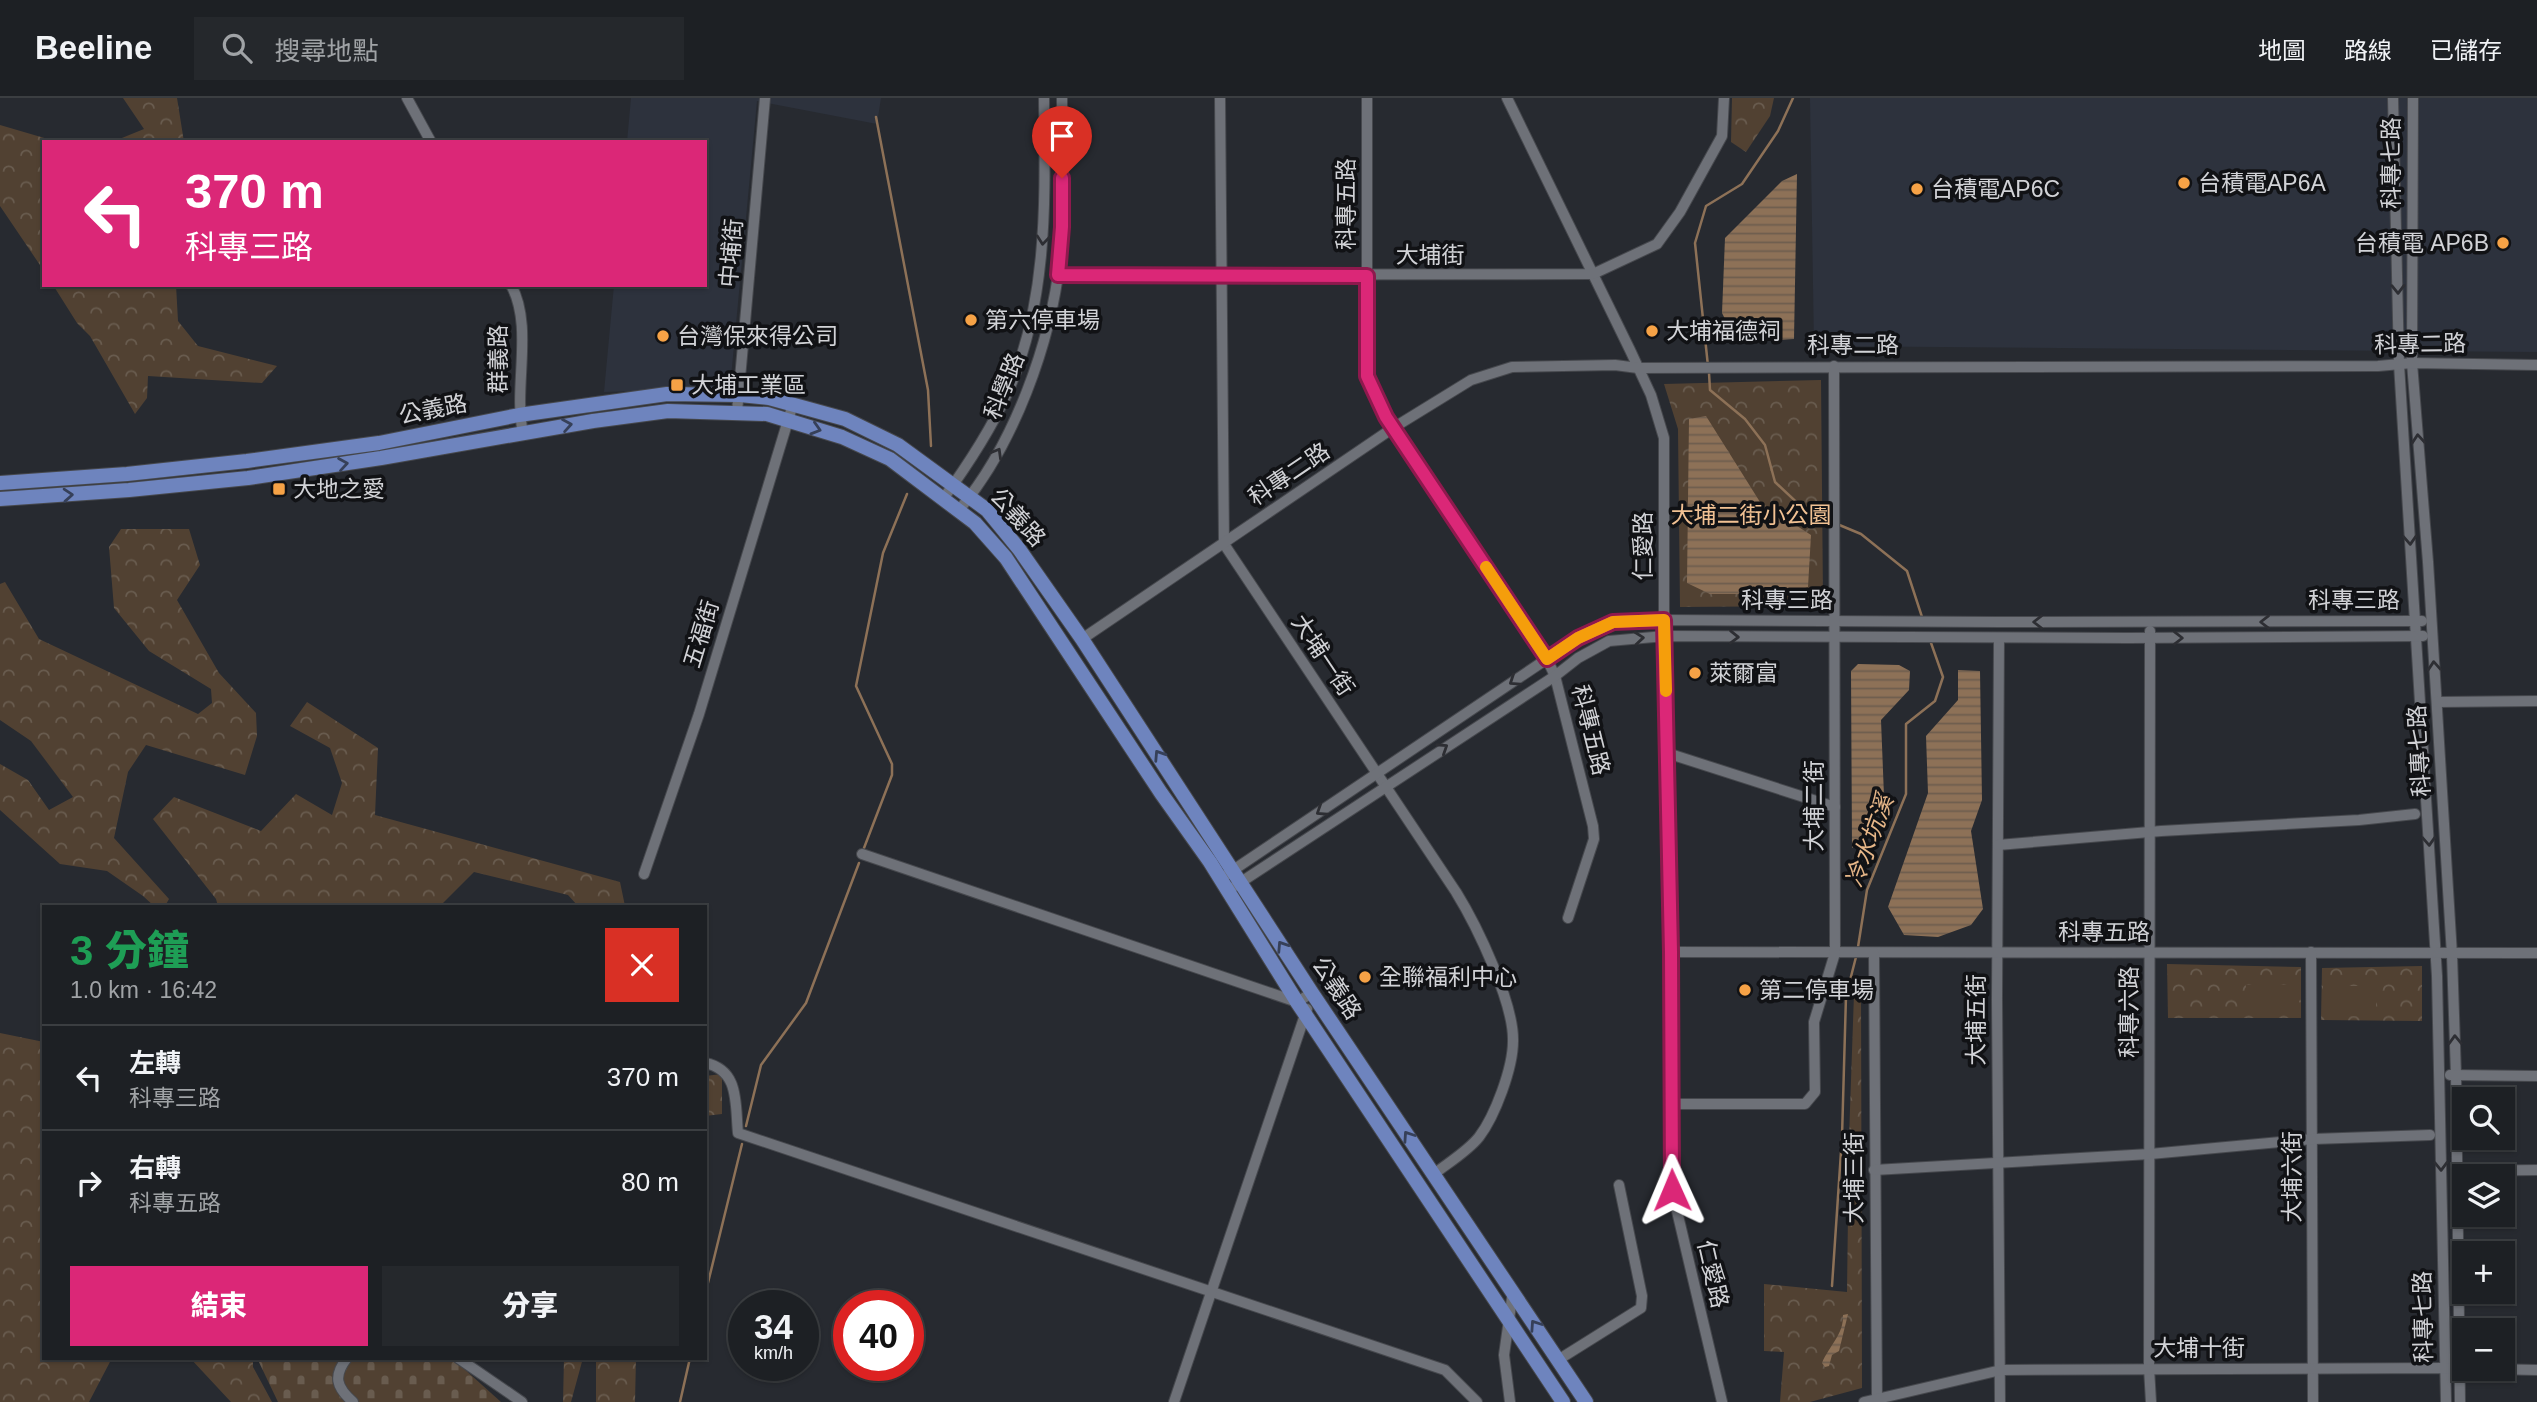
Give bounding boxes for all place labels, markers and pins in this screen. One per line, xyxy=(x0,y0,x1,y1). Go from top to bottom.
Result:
pin xyxy=(1032,106,1092,178)
place label: 台積電AP6A xyxy=(2198,170,2326,196)
marker: 台積電AP6A xyxy=(2176,175,2192,191)
place label: 台積電AP6C xyxy=(1931,176,2060,202)
marker: 台積電AP6C xyxy=(1909,181,1925,197)
place label: 台積電 AP6B xyxy=(2355,230,2489,256)
marker: 台積電 AP6B xyxy=(2495,235,2511,251)
place label: 第六停車場 xyxy=(985,307,1100,333)
marker: 第六停車場 xyxy=(963,312,979,328)
place label: 大埔福德祠 xyxy=(1666,318,1781,344)
place label: 台灣保來得公司 xyxy=(677,323,838,349)
marker: 大埔福德祠 xyxy=(1644,323,1660,339)
marker: 台灣保來得公司 xyxy=(655,328,671,344)
place label: 大埔工業區 xyxy=(691,372,806,398)
marker: 大埔工業區 xyxy=(669,377,685,393)
place label: 大地之愛 xyxy=(293,476,385,502)
marker: 大地之愛 xyxy=(271,481,287,497)
place label: 萊爾富 xyxy=(1709,660,1778,686)
marker: 萊爾富 xyxy=(1687,665,1703,681)
place label: 全聯福利中心 xyxy=(1379,964,1517,990)
marker: 全聯福利中心 xyxy=(1357,969,1373,985)
place label: 第二停車場 xyxy=(1759,977,1874,1003)
marker: 第二停車場 xyxy=(1737,982,1753,998)

